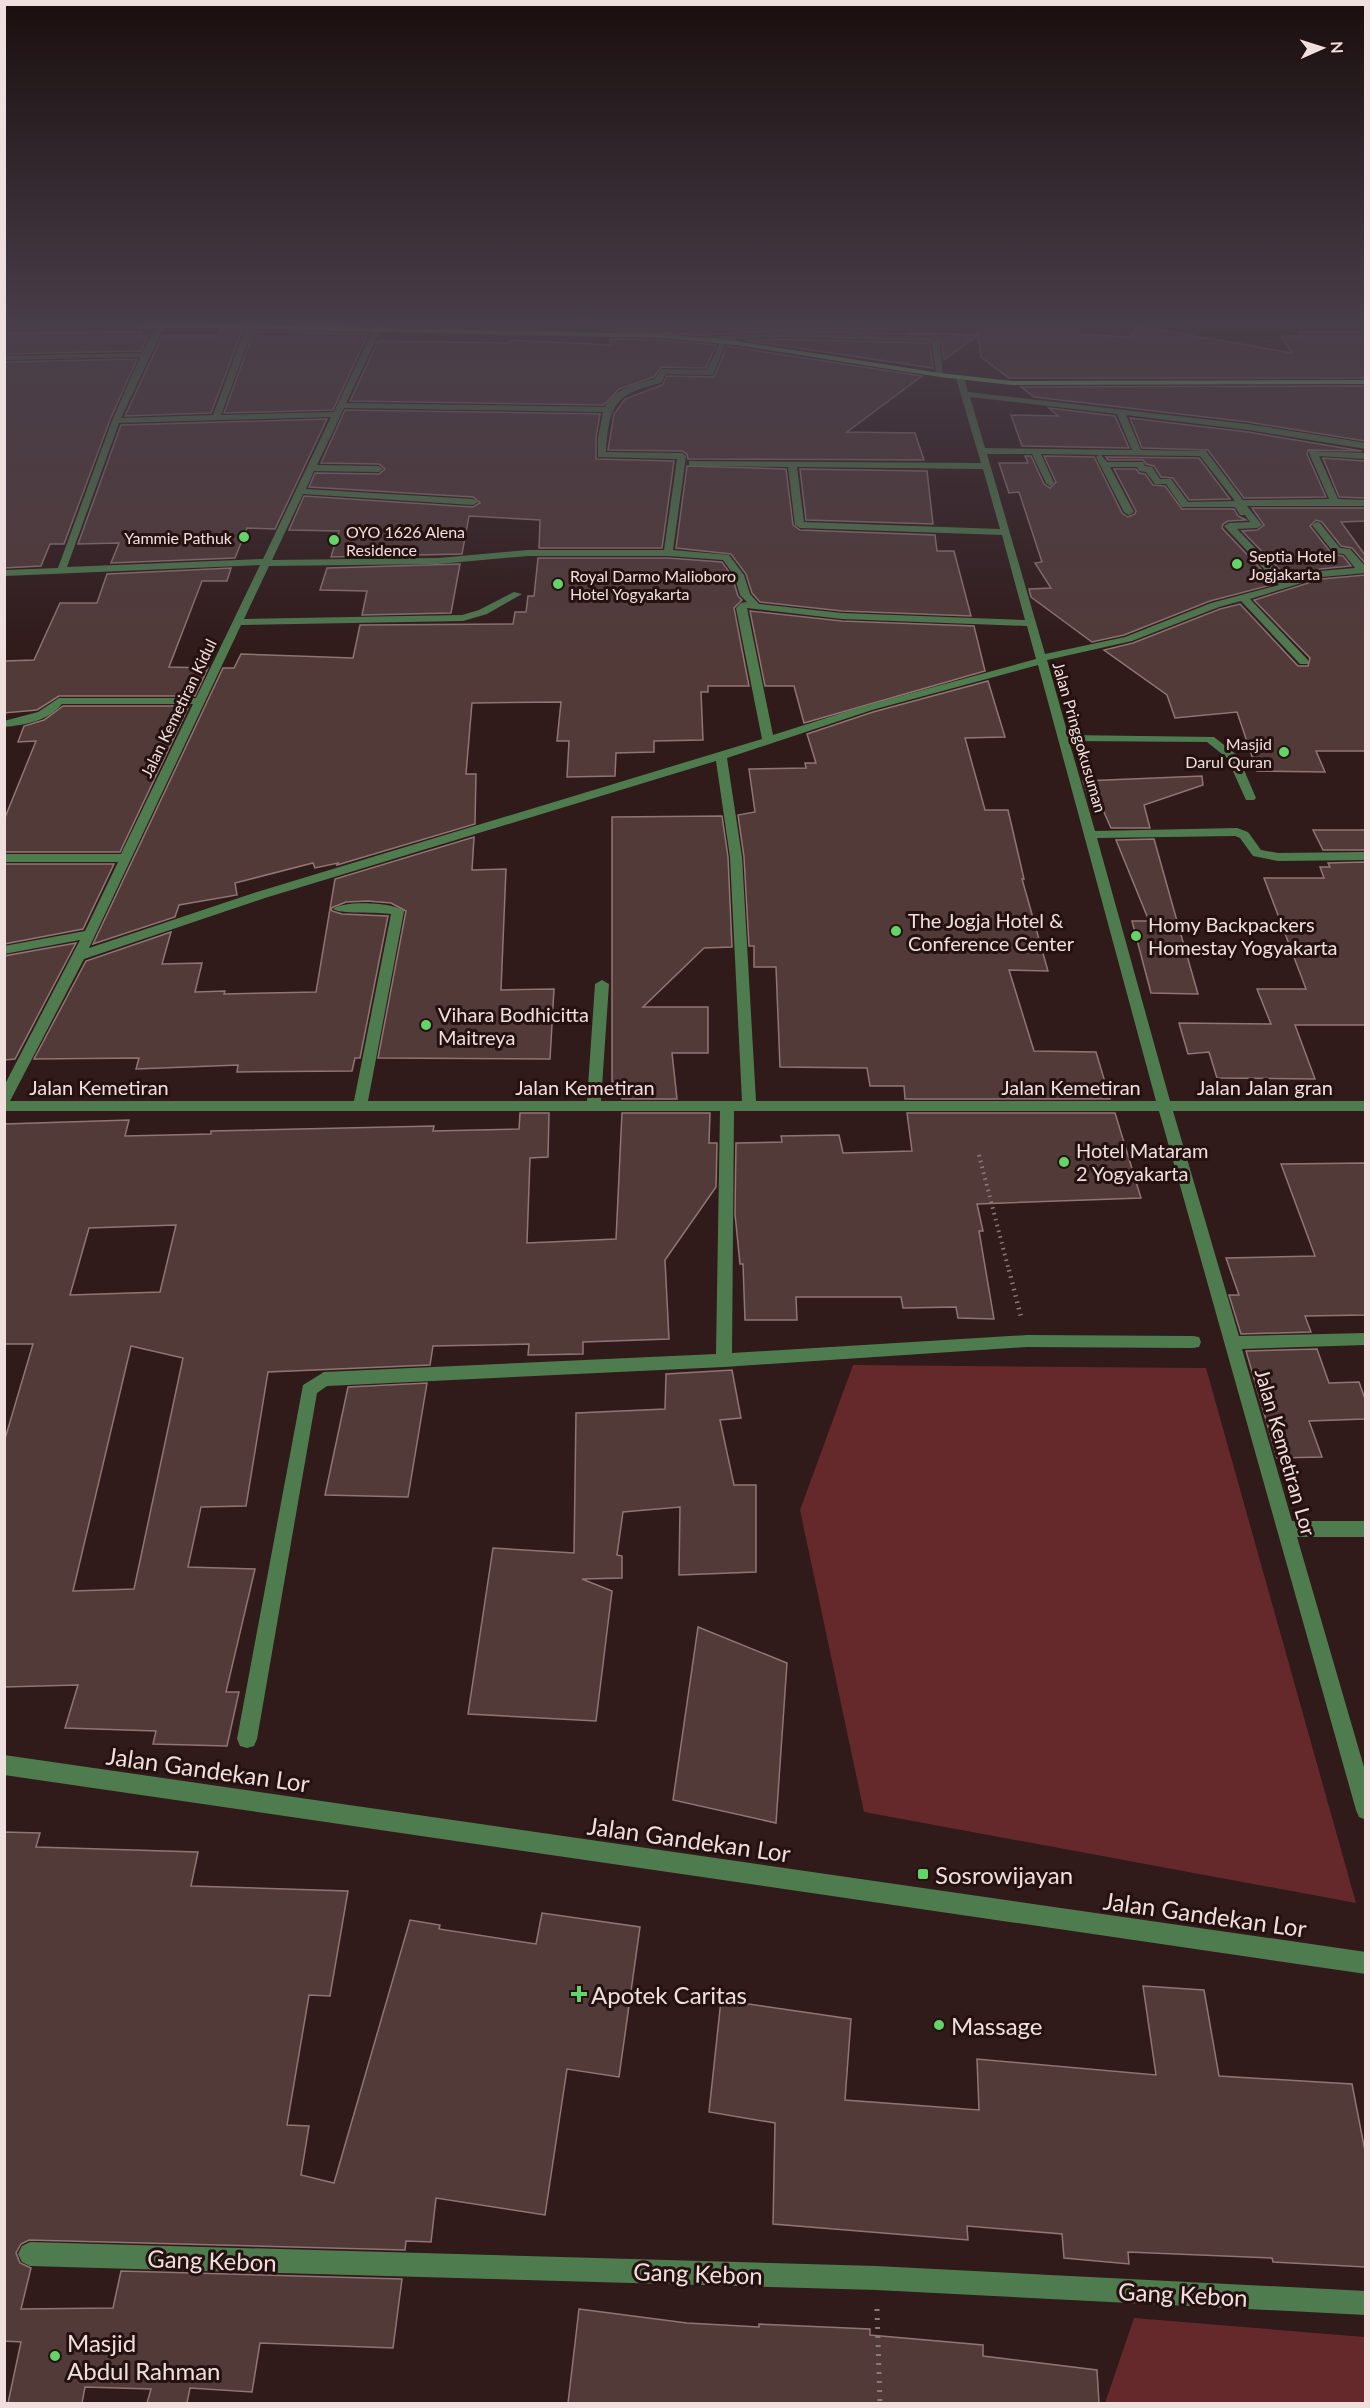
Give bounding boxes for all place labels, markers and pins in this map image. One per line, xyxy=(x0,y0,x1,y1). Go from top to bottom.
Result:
place label: OYO 1626 Alena Residence xyxy=(346,522,465,559)
place label: Yammie Pathuk xyxy=(124,528,233,547)
marker: Yammie Pathuk xyxy=(237,530,251,544)
marker: OYO 1626 Alena Residence xyxy=(327,533,341,547)
place label: Septia Hotel Jogjakarta xyxy=(1249,546,1336,583)
marker: Septia Hotel Jogjakarta xyxy=(1230,557,1244,571)
place label: Royal Darmo Malioboro Hotel Yogyakarta xyxy=(570,566,736,603)
marker: Royal Darmo Malioboro Hotel Yogyakarta xyxy=(551,577,565,591)
place label: Masjid Darul Quran xyxy=(1185,734,1272,771)
marker: Masjid Darul Quran xyxy=(1277,745,1291,759)
place label: The Jogja Hotel & Conference Center xyxy=(908,908,1075,955)
place label: Homy Backpackers Homestay Yogyakarta xyxy=(1148,912,1338,959)
marker: The Jogja Hotel & Conference Center xyxy=(889,924,903,938)
marker: Homy Backpackers Homestay Yogyakarta xyxy=(1129,929,1143,943)
place label: Vihara Bodhicitta Maitreya xyxy=(438,1002,589,1049)
marker: Vihara Bodhicitta Maitreya xyxy=(419,1018,433,1032)
place label: Hotel Mataram 2 Yogyakarta xyxy=(1076,1138,1208,1185)
marker: Hotel Mataram 2 Yogyakarta xyxy=(1057,1155,1071,1169)
place label: Sosrowijayan xyxy=(935,1860,1073,1889)
marker: Sosrowijayan xyxy=(916,1867,930,1881)
place label: Apotek Caritas xyxy=(591,1980,747,2009)
marker: Apotek Caritas xyxy=(572,1987,586,2001)
place label: Massage xyxy=(951,2011,1043,2040)
marker: Massage xyxy=(932,2018,946,2032)
place label: Masjid Abdul Rahman xyxy=(67,2328,221,2385)
marker: Masjid Abdul Rahman xyxy=(48,2349,62,2363)

